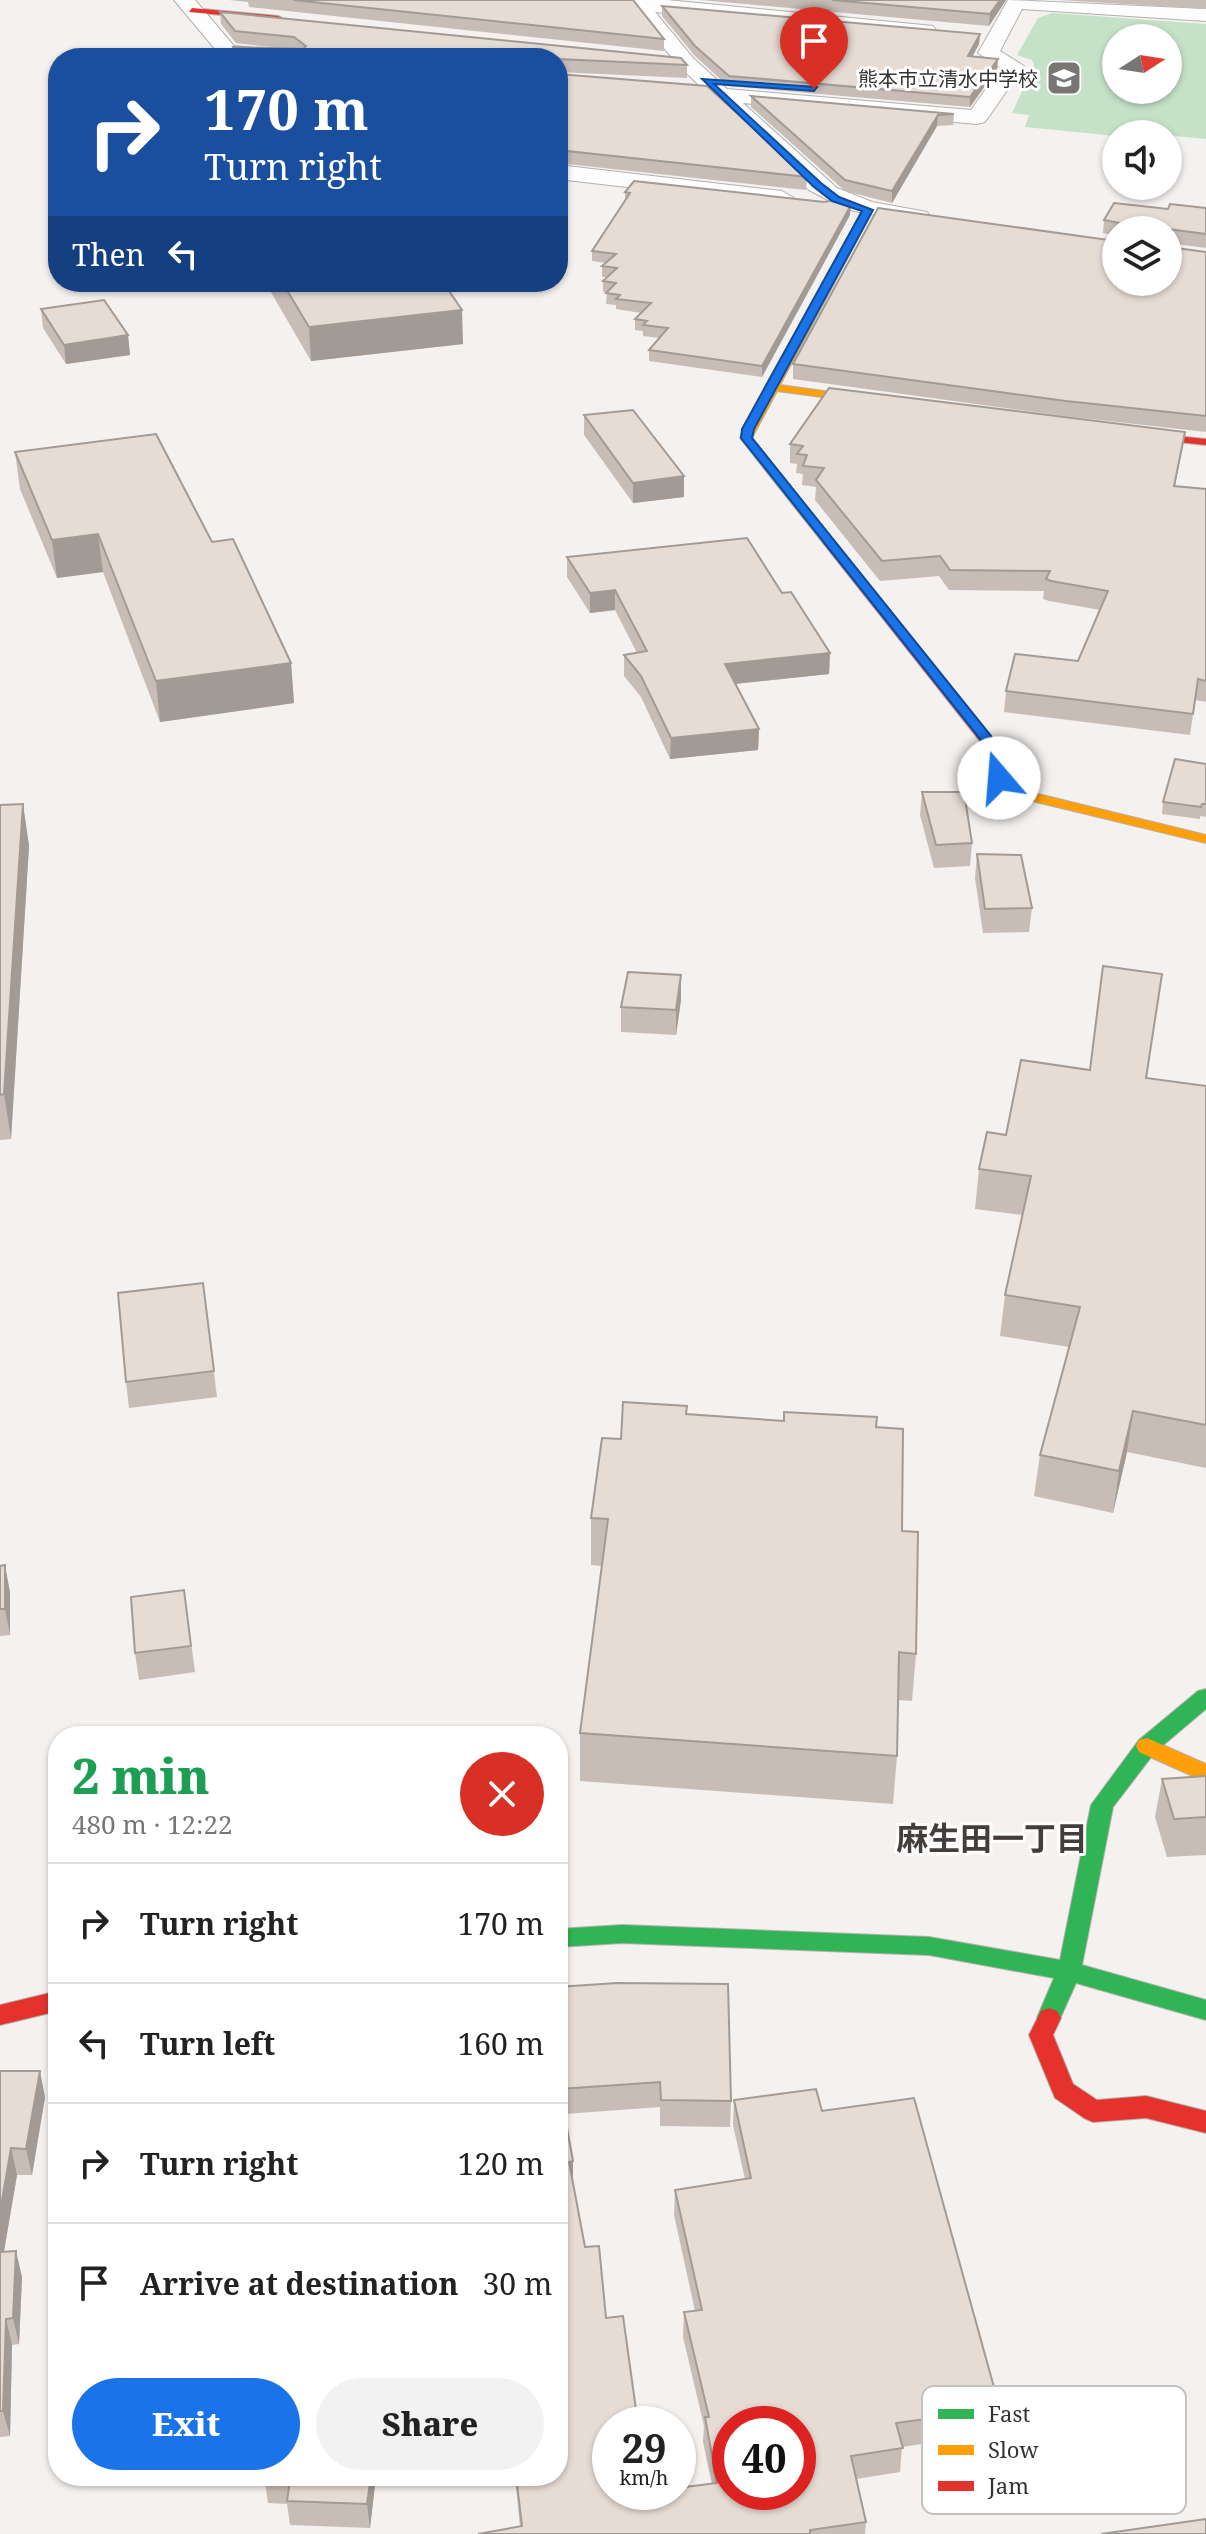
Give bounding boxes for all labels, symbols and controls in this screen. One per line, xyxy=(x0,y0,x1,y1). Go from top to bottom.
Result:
pin xyxy=(780,7,848,89)
icon: arrive xyxy=(792,19,836,63)
north arrow xyxy=(1102,24,1182,104)
map controls xyxy=(1102,24,1182,296)
school or university icon: 熊本市立清水中学校 xyxy=(1045,59,1083,97)
place label: 熊本市立清水中学校 xyxy=(858,65,1038,92)
text: 170 m xyxy=(204,70,369,146)
icon: right xyxy=(72,80,176,184)
button: sound xyxy=(1102,120,1182,200)
text: Turn right xyxy=(204,142,382,191)
button: layers xyxy=(1102,216,1182,296)
icon: left xyxy=(161,232,205,276)
text: Then xyxy=(72,234,145,275)
position arrow xyxy=(957,736,1041,820)
text: 2 min xyxy=(72,1743,210,1808)
button: close xyxy=(460,1752,544,1836)
text: 480 m · 12:22 xyxy=(72,1806,233,1842)
district label: 麻生田一丁目 xyxy=(896,1816,1088,1859)
icon: right xyxy=(72,1901,116,1945)
text: Turn right xyxy=(140,1903,298,1944)
text: 170 m xyxy=(458,1903,544,1944)
icon: left xyxy=(72,2021,116,2065)
text: Turn left xyxy=(140,2023,275,2064)
text: 160 m xyxy=(458,2023,544,2064)
icon: right xyxy=(72,2141,116,2185)
text: Turn right xyxy=(140,2143,298,2184)
text: 120 m xyxy=(458,2143,544,2184)
icon: arrive xyxy=(72,2261,116,2305)
text: Arrive at destination xyxy=(140,2263,459,2304)
text: 30 m xyxy=(483,2263,552,2304)
button: Exit xyxy=(72,2378,300,2470)
button: Share xyxy=(316,2378,544,2470)
legend xyxy=(922,2386,1186,2514)
text: Fast xyxy=(988,2398,1030,2428)
speed limit sign: 40 xyxy=(712,2406,816,2510)
text: 29 xyxy=(621,2420,667,2475)
text: Slow xyxy=(988,2434,1038,2464)
text: km/h xyxy=(619,2464,669,2491)
text: Jam xyxy=(987,2470,1029,2500)

